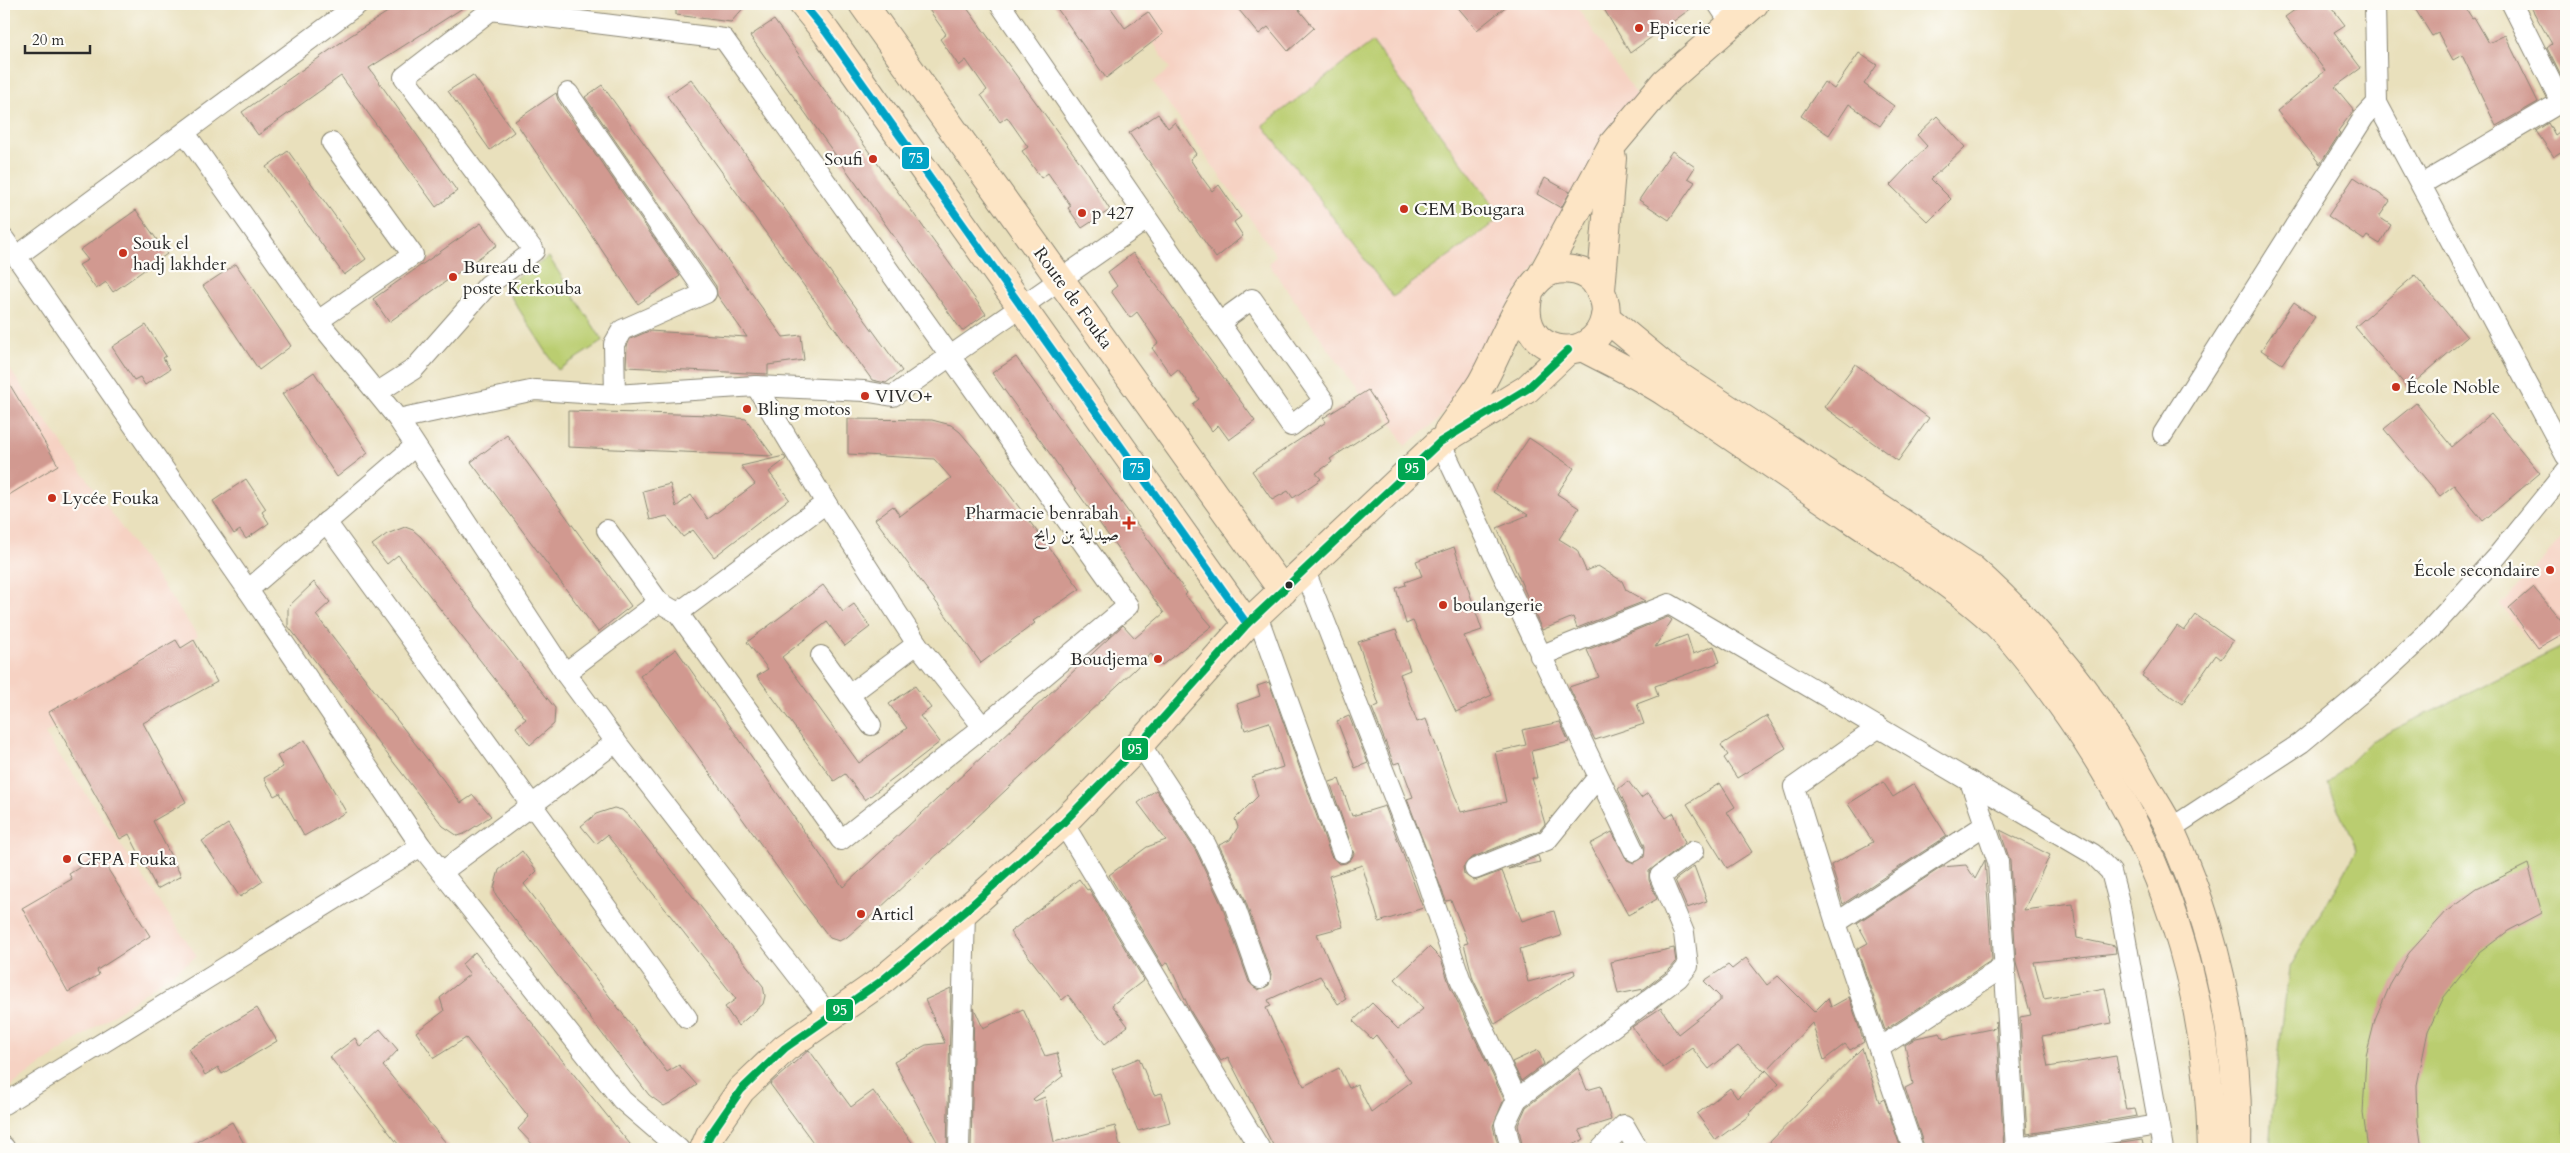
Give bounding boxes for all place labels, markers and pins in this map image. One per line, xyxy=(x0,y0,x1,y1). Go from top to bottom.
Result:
place label: Epicerie xyxy=(1649,16,1711,41)
marker: Epicerie xyxy=(1633,22,1645,34)
place label: Soufi xyxy=(824,147,863,172)
marker: Soufi xyxy=(867,153,879,165)
place label: CEM Bougara xyxy=(1414,197,1525,222)
place label: p 427 xyxy=(1092,201,1134,226)
marker: CEM Bougara xyxy=(1398,203,1410,215)
marker: p 427 xyxy=(1076,207,1088,219)
place label: Souk el hadj lakhder xyxy=(133,231,227,277)
marker: Souk el hadj lakhder xyxy=(117,247,129,259)
place label: Bureau de poste Kerkouba xyxy=(463,255,582,301)
marker: Bureau de poste Kerkouba xyxy=(447,271,459,283)
place label: École Noble xyxy=(2406,375,2500,400)
marker: École Noble xyxy=(2390,381,2402,393)
place label: VIVO+ xyxy=(875,384,932,409)
marker: VIVO+ xyxy=(859,390,871,402)
place label: Bling motos xyxy=(757,397,850,422)
marker: Bling motos xyxy=(741,403,753,415)
place label: Lycée Fouka xyxy=(62,486,159,511)
marker: Lycée Fouka xyxy=(46,492,58,504)
place label: Pharmacie benrabah صيدلية بن رابح xyxy=(965,501,1119,550)
marker: Pharmacie benrabah صيدلية بن رابح xyxy=(1123,517,1135,529)
place label: École secondaire xyxy=(2414,558,2540,583)
marker: École secondaire xyxy=(2544,564,2556,576)
unlabelled marker xyxy=(1284,580,1294,590)
place label: boulangerie xyxy=(1453,593,1543,618)
marker: boulangerie xyxy=(1437,599,1449,611)
place label: Boudjema xyxy=(1070,647,1148,672)
marker: Boudjema xyxy=(1152,653,1164,665)
place label: CFPA Fouka xyxy=(77,847,177,872)
marker: CFPA Fouka xyxy=(61,853,73,865)
place label: Articl xyxy=(871,902,914,927)
marker: Articl xyxy=(855,908,867,920)

